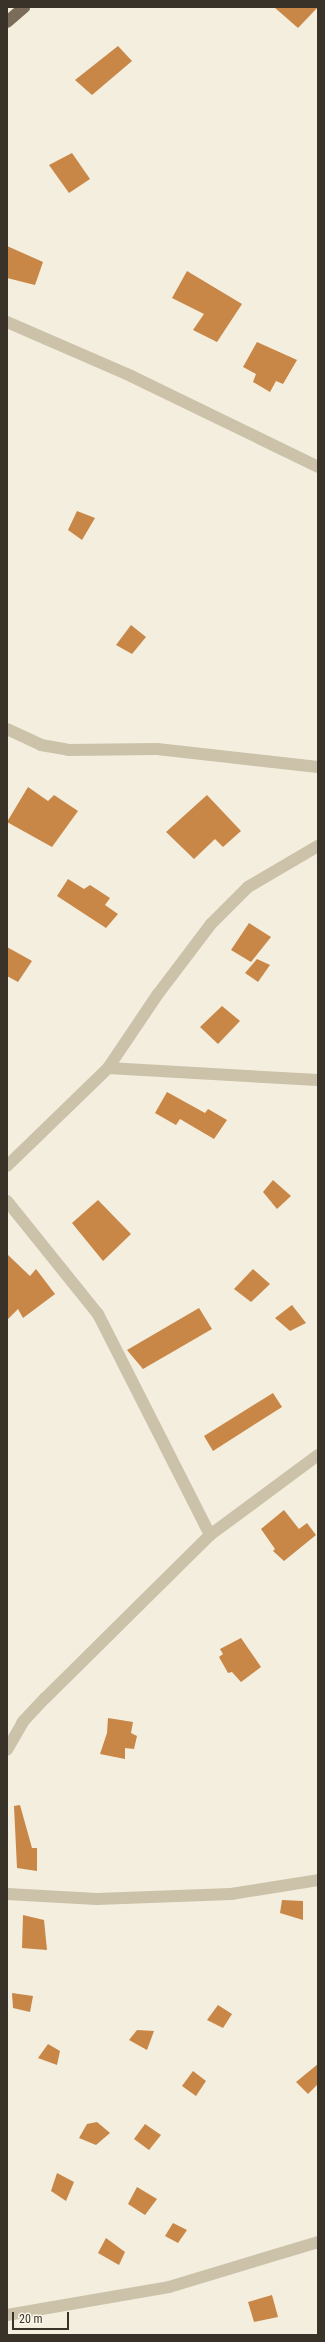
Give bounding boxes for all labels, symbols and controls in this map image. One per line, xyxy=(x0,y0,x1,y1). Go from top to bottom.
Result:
scale bar xyxy=(14,2304,71,2330)
text: 20 m xyxy=(19,2312,43,2326)

